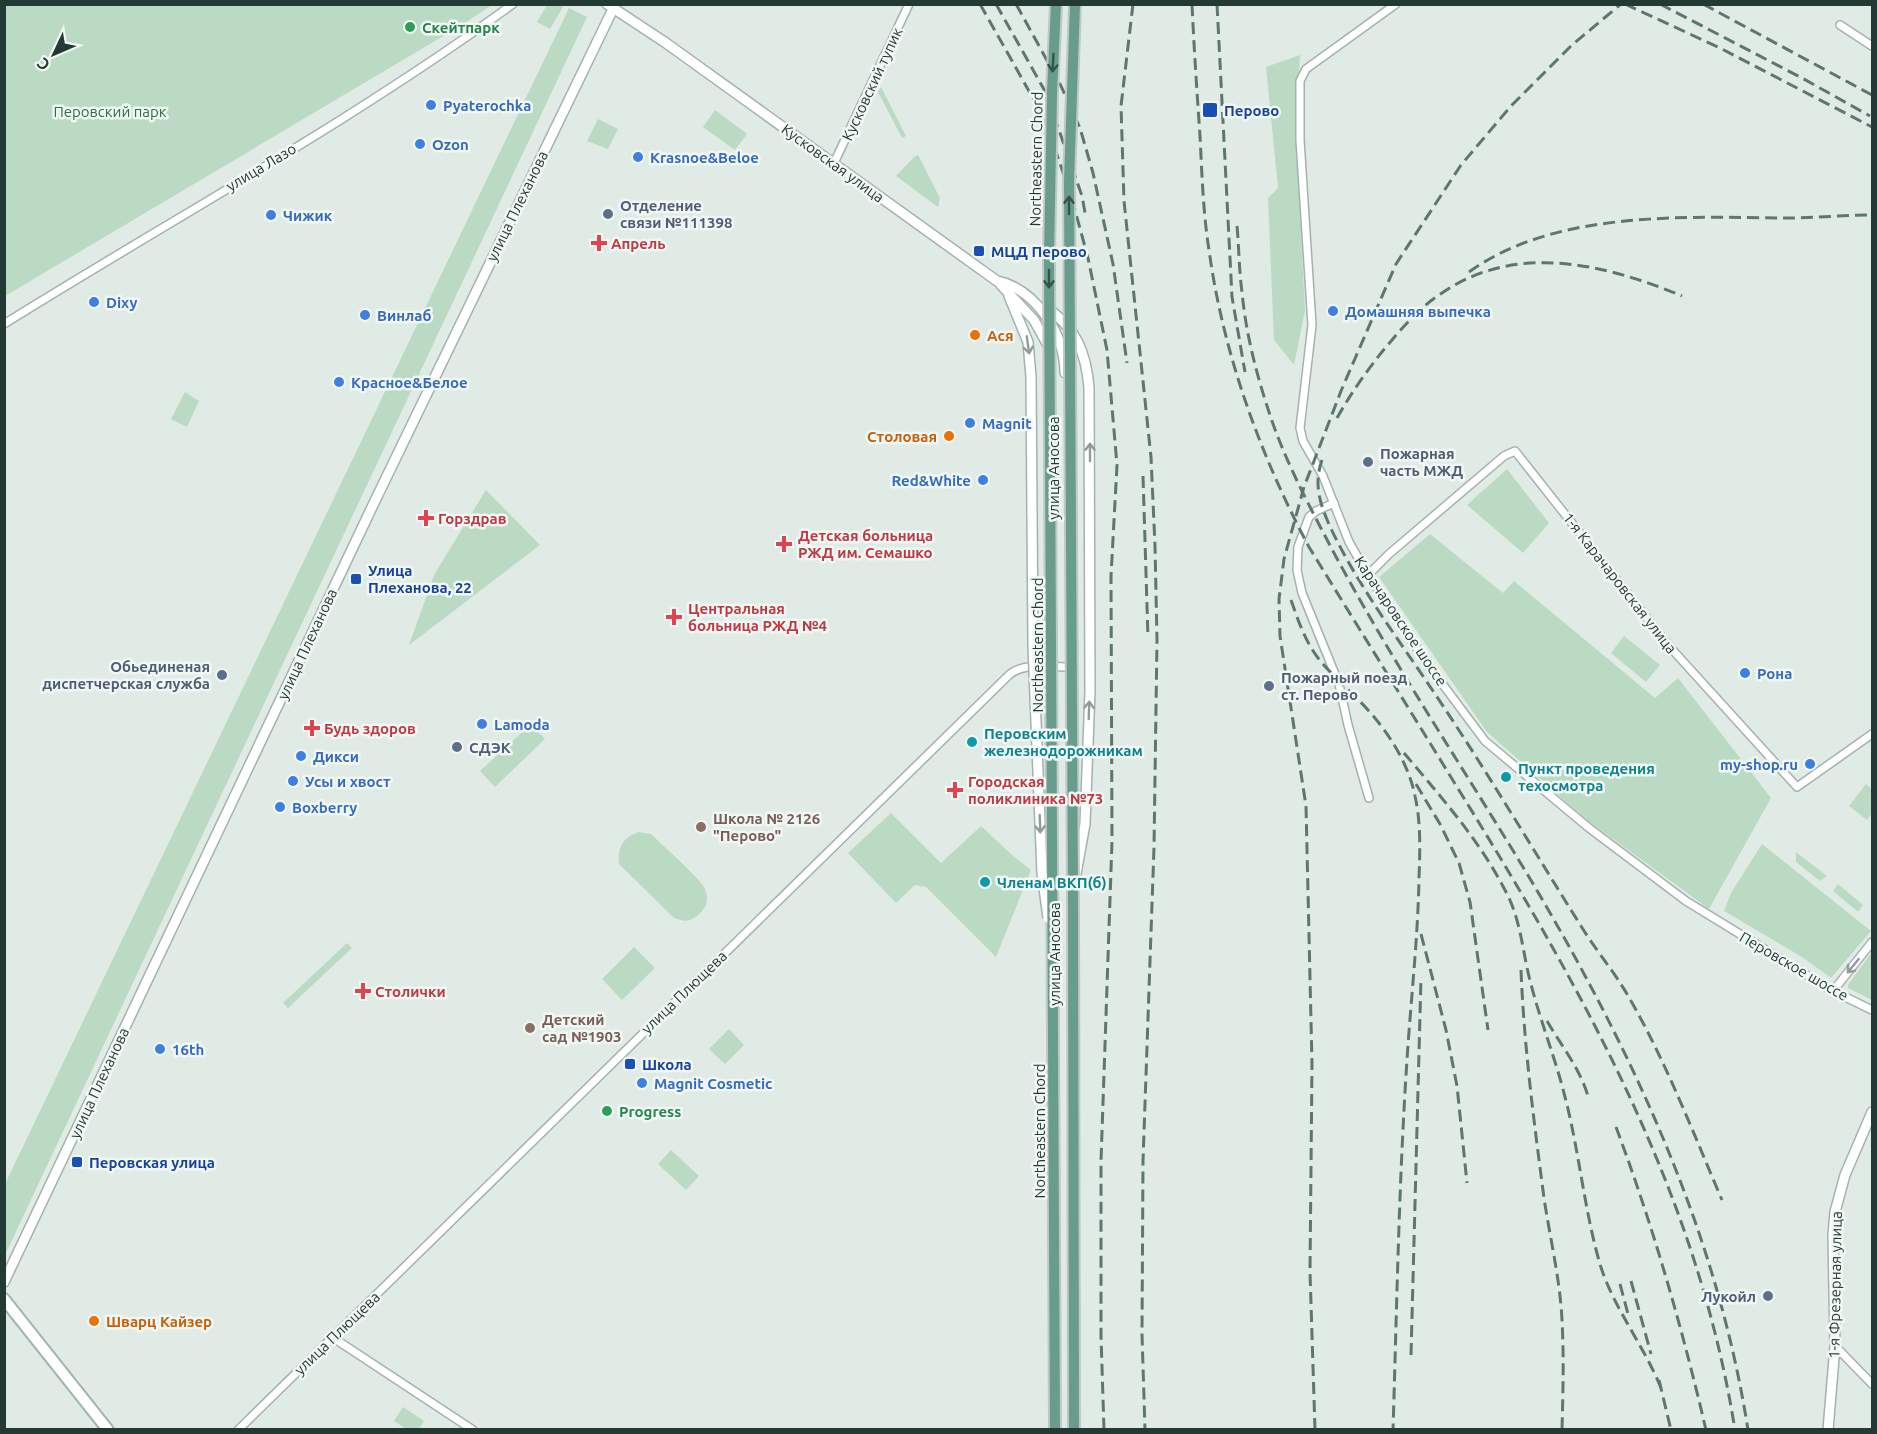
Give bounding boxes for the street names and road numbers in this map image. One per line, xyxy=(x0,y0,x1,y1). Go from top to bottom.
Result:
street label: Кусковский тупик xyxy=(838,25,906,143)
street label: Northeastern Chord xyxy=(1026,91,1046,227)
street label: Кусковская улица xyxy=(779,120,887,206)
street label: улица Лазо xyxy=(223,139,299,195)
street label: улица Плеханова xyxy=(483,148,551,264)
street label: улица Аносова xyxy=(1045,416,1062,520)
street label: 1-я Карачаровская улица xyxy=(1560,509,1680,657)
street label: Карачаровское шоссе xyxy=(1351,553,1451,689)
street label: Northeastern Chord xyxy=(1029,578,1046,712)
street label: улица Плеханова xyxy=(274,586,340,702)
street label: улица Аносова xyxy=(1046,902,1063,1006)
street label: Перовское шоссе xyxy=(1737,928,1851,1004)
street label: улица Плющева xyxy=(638,947,730,1037)
street label: улица Плеханова xyxy=(66,1025,132,1141)
street label: Northeastern Chord xyxy=(1031,1064,1048,1198)
street label: 1-я Фрезерная улица xyxy=(1825,1211,1845,1359)
street label: улица Плющева xyxy=(291,1288,383,1378)

